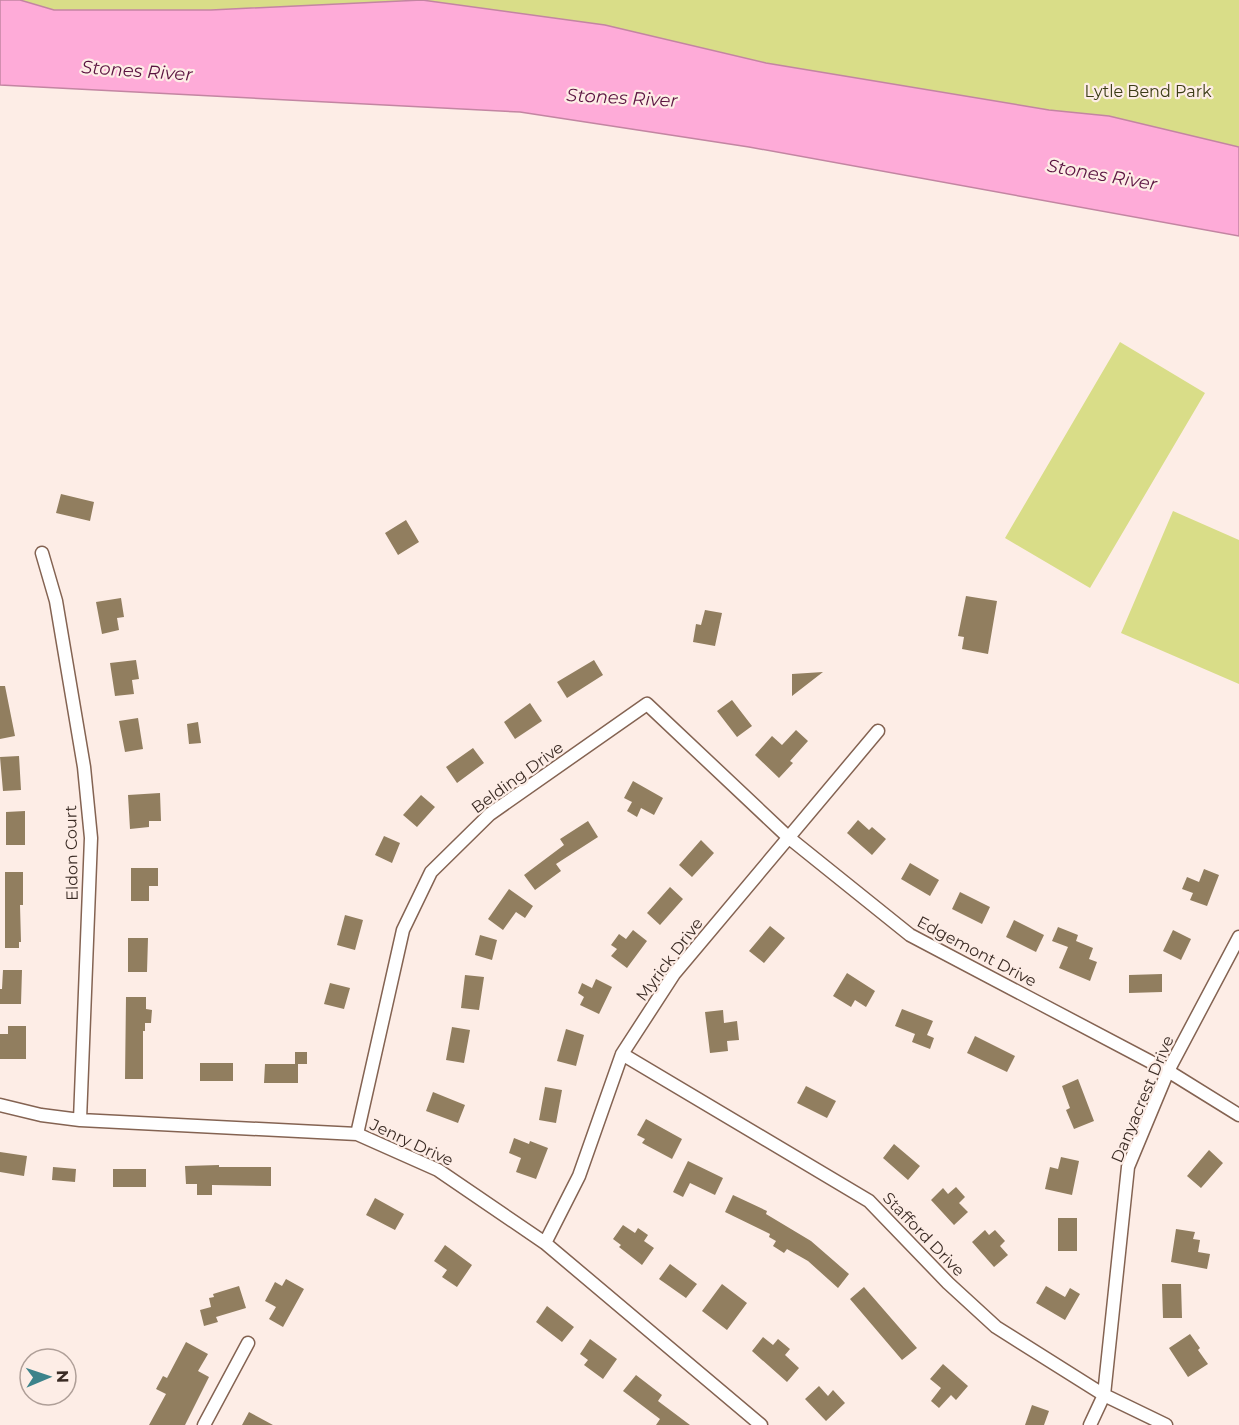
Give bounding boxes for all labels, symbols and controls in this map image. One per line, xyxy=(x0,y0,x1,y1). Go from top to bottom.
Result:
water label: Stones River xyxy=(81,56,194,86)
park label: Lytle Bend Park xyxy=(1085,82,1212,101)
water label: Stones River xyxy=(566,84,679,112)
water label: Stones River xyxy=(1045,155,1159,196)
street label: Belding Drive xyxy=(468,738,567,817)
street label: Eldon Court xyxy=(61,804,82,901)
street label: Edgemont Drive xyxy=(914,912,1040,991)
street label: Myrick Drive xyxy=(632,914,707,1005)
street label: Danyacrest Drive xyxy=(1107,1033,1178,1166)
street label: Jenry Drive xyxy=(366,1114,456,1170)
street label: Stafford Drive xyxy=(879,1188,968,1280)
north arrow xyxy=(18,1347,78,1407)
text: N xyxy=(53,1370,72,1383)

